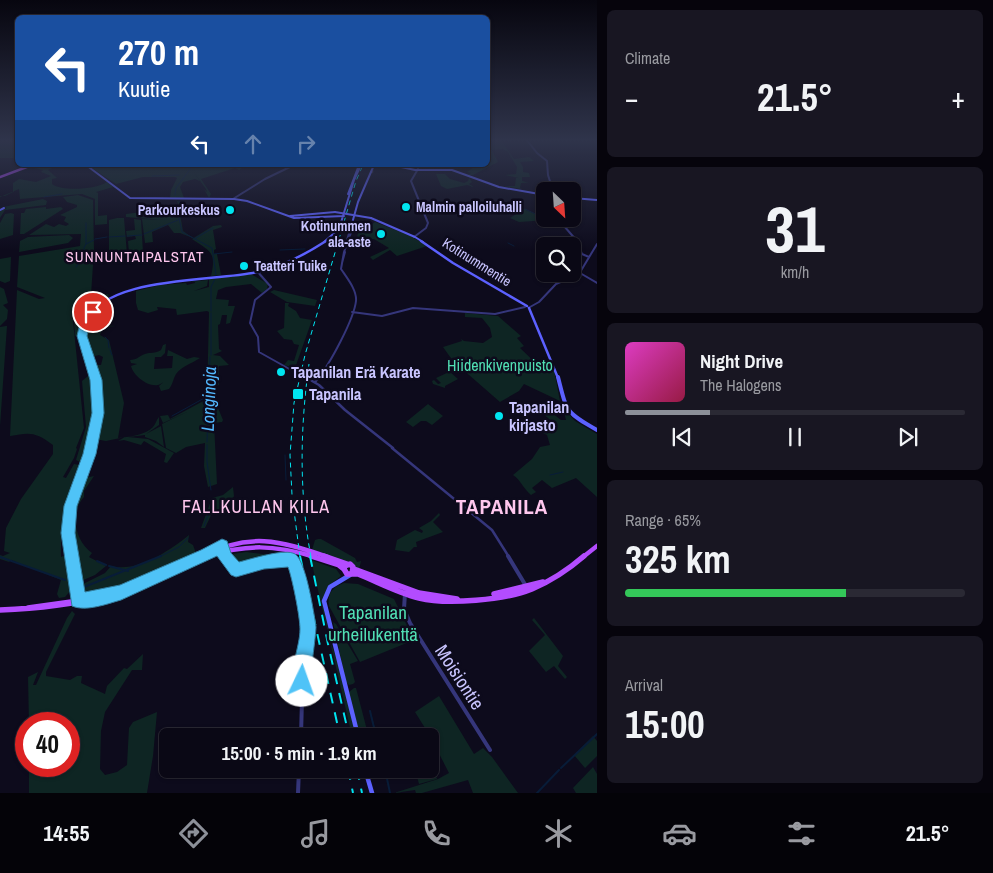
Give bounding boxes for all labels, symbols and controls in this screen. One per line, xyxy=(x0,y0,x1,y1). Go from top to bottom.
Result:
text: 270 m xyxy=(118,29,199,76)
icon: left xyxy=(35,35,100,100)
text: Climate xyxy=(625,47,670,69)
text: 21.5° xyxy=(757,72,833,123)
text: Kuutie xyxy=(118,74,170,104)
text: − xyxy=(625,79,638,117)
text: + xyxy=(952,79,965,117)
icon: left xyxy=(186,130,214,158)
icon: ahead xyxy=(239,130,267,158)
icon: right xyxy=(292,130,320,158)
north arrow xyxy=(536,182,581,228)
map controls xyxy=(536,182,581,282)
text: 31 xyxy=(765,185,825,272)
place label: Malmin palloiluhalli xyxy=(416,198,522,216)
place label: Parkourkeskus xyxy=(138,201,220,219)
marker: Malmin palloiluhalli xyxy=(400,201,412,213)
marker: Parkourkeskus xyxy=(224,204,236,216)
place label: Kotinummen ala-aste xyxy=(301,217,371,251)
marker: Kotinummen ala-aste xyxy=(375,228,387,240)
street label: Kotinummentie xyxy=(439,234,515,290)
button: search xyxy=(536,237,581,282)
district label: SUNNUNTAIPALSTAT xyxy=(66,246,204,267)
place label: Teatteri Tuike xyxy=(254,257,327,275)
marker: Teatteri Tuike xyxy=(238,260,250,272)
text: km/h xyxy=(781,261,809,283)
pin xyxy=(72,291,114,333)
icon: arrive xyxy=(79,298,107,326)
text: Night Drive xyxy=(700,348,783,374)
park label: Hiidenkivenpuisto xyxy=(447,354,553,376)
place label: Tapanilan Erä Karate xyxy=(291,361,421,383)
water label: Longinoja xyxy=(195,366,222,432)
marker: Tapanilan Erä Karate xyxy=(275,366,287,378)
text: The Halogens xyxy=(700,374,782,396)
place label: Tapanila xyxy=(309,383,362,405)
marker: Tapanila xyxy=(291,387,305,401)
place label: Tapanilan kirjasto xyxy=(509,396,569,436)
marker: Tapanilan kirjasto xyxy=(493,410,505,422)
icon: previous xyxy=(668,423,696,451)
icon: pause xyxy=(781,423,809,451)
icon: next xyxy=(894,423,922,451)
district label: TAPANILA xyxy=(456,492,548,521)
district label: FALLKULLAN KIILA xyxy=(182,494,330,519)
text: Range · 65% xyxy=(625,509,701,531)
text: 325 km xyxy=(625,534,731,585)
park label: Tapanilan urheilukenttä xyxy=(328,599,418,647)
street label: Moisiontie xyxy=(429,639,491,715)
position arrow xyxy=(275,654,327,706)
text: Arrival xyxy=(625,674,663,696)
text: 15:00 xyxy=(625,699,705,750)
speed limit sign: 40 xyxy=(15,712,80,777)
text: 15:00 · 5 min · 1.9 km xyxy=(221,740,377,766)
icon: directions xyxy=(176,816,211,851)
icon: music xyxy=(298,816,333,851)
icon: phone xyxy=(419,816,454,851)
icon: climate xyxy=(541,816,576,851)
icon: car xyxy=(662,816,697,851)
icon: filters xyxy=(784,816,819,851)
text: 14:55 xyxy=(43,818,89,848)
text: 21.5° xyxy=(906,818,950,848)

